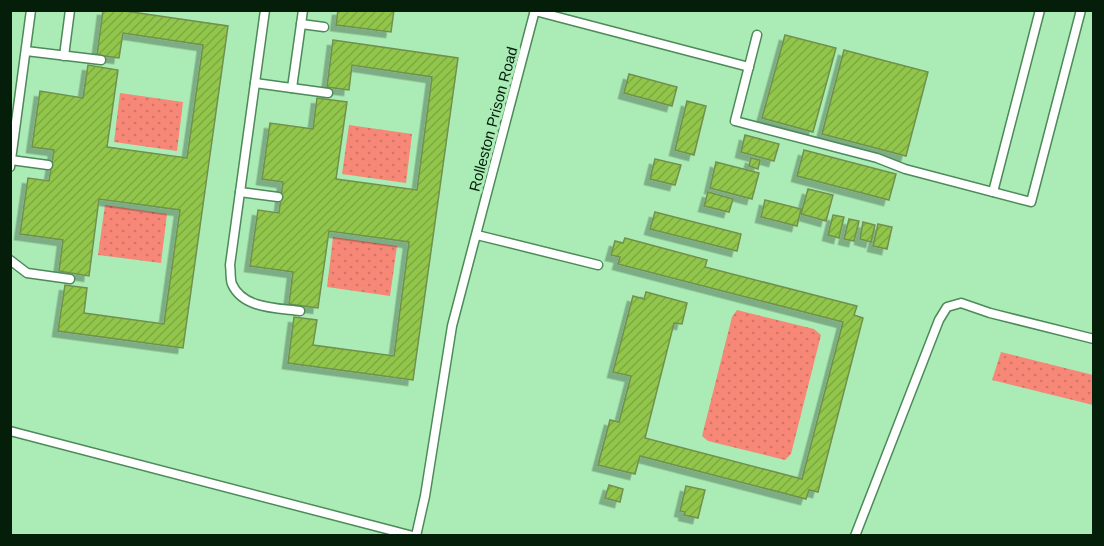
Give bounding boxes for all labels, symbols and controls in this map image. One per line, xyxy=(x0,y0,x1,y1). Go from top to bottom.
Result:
street label: Rolleston Prison Road xyxy=(465,45,521,193)

